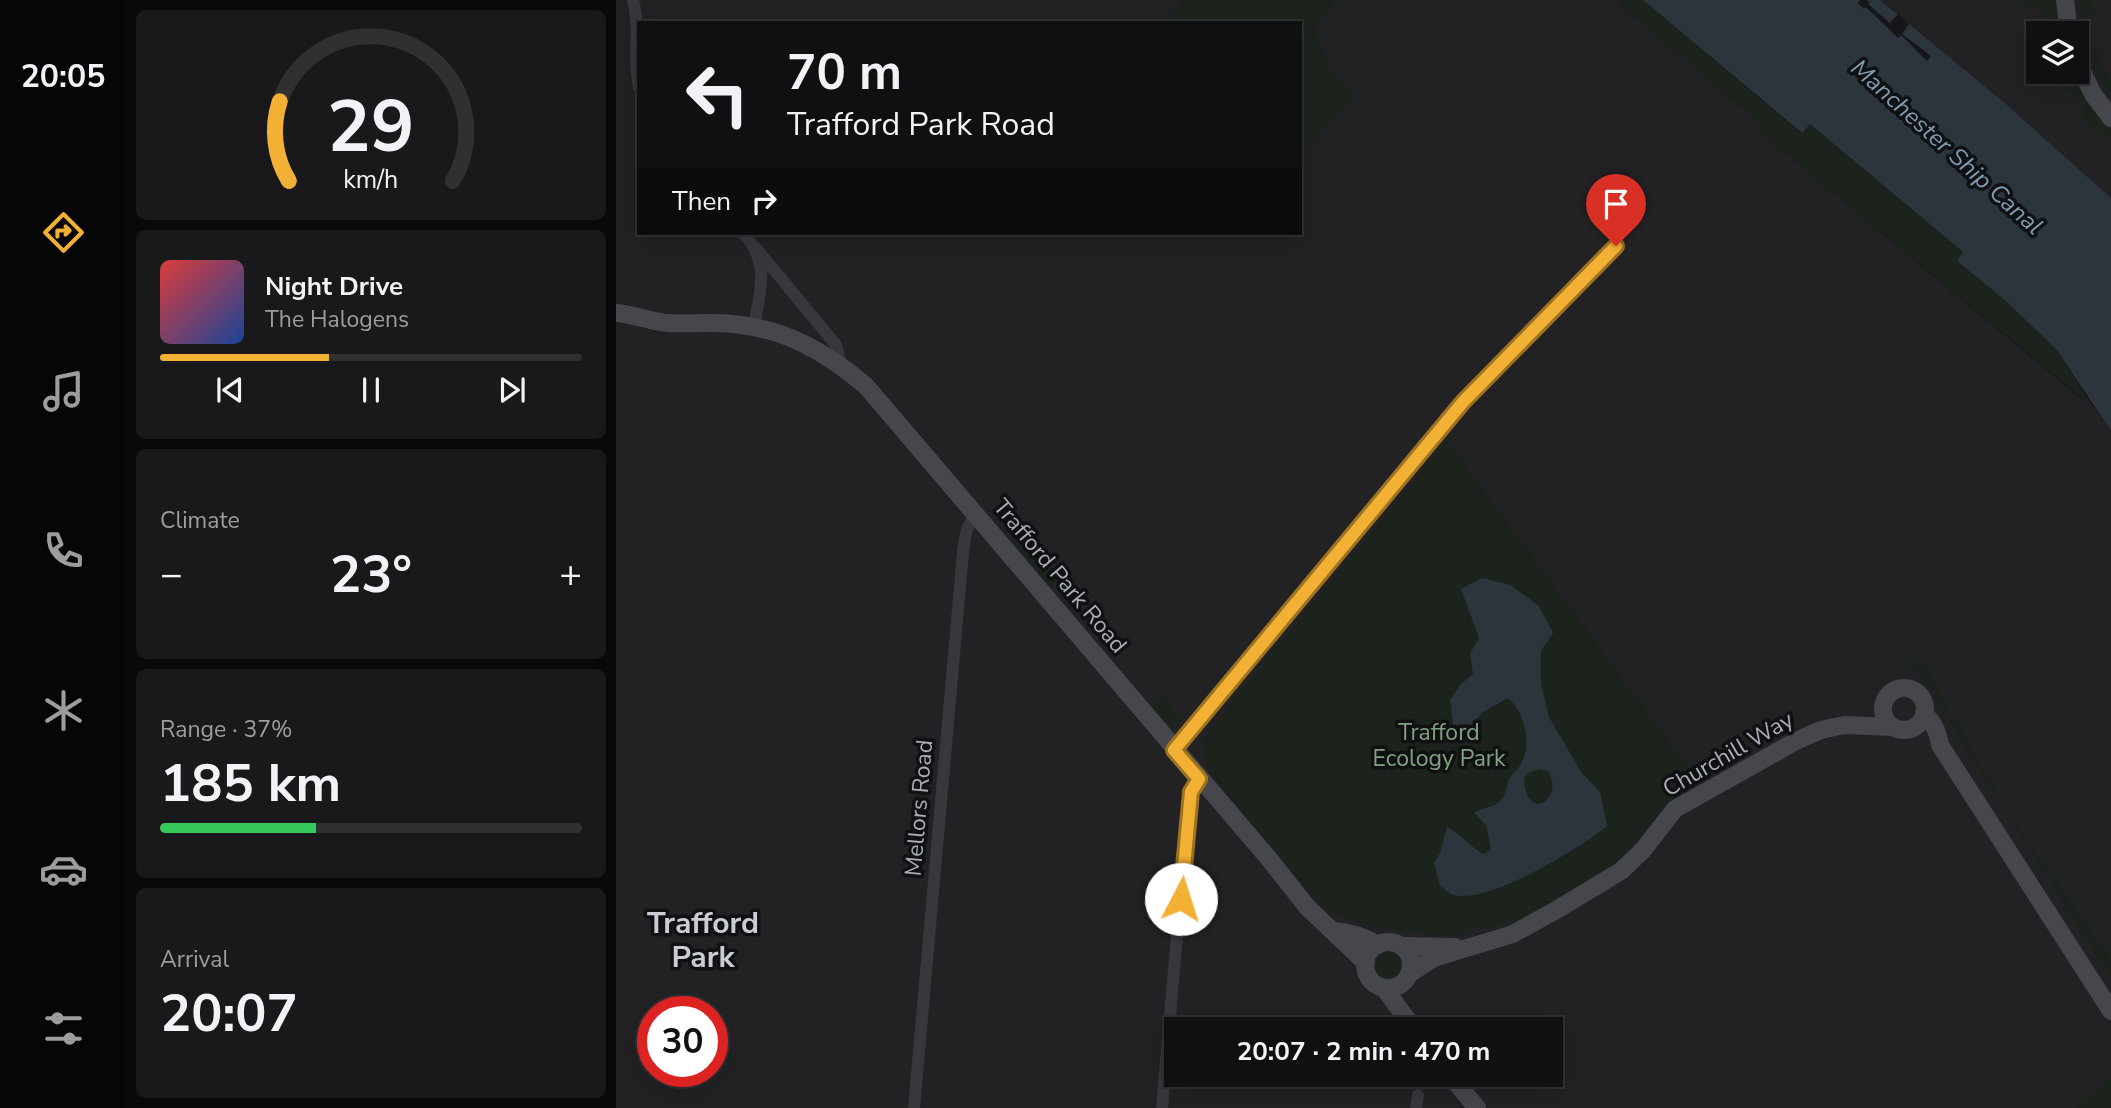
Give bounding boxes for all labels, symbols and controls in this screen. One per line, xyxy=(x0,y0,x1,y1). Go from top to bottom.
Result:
map controls xyxy=(2026,21,2089,84)
button: layers xyxy=(2026,21,2089,84)
text: 70 m xyxy=(787,39,902,106)
icon: left xyxy=(672,49,763,140)
water label: Manchester Ship Canal xyxy=(1844,52,2050,242)
text: 20:05 xyxy=(21,55,105,98)
text: 29 xyxy=(327,77,415,177)
text: Trafford Park Road xyxy=(787,103,1055,146)
text: km/h xyxy=(343,163,399,197)
pin xyxy=(1586,174,1646,246)
icon: right xyxy=(745,182,783,220)
text: Then xyxy=(672,184,731,219)
icon: arrive xyxy=(1597,185,1635,223)
icon: directions xyxy=(39,208,88,257)
text: Night Drive xyxy=(265,269,403,304)
text: The Halogens xyxy=(265,304,409,335)
icon: music xyxy=(39,367,88,416)
icon: previous xyxy=(211,371,249,409)
icon: pause xyxy=(352,371,390,409)
icon: next xyxy=(493,371,531,409)
street label: Trafford Park Road xyxy=(986,492,1134,660)
text: Climate xyxy=(160,505,240,536)
icon: phone xyxy=(39,526,88,575)
text: 23° xyxy=(330,539,412,610)
text: − xyxy=(160,549,183,600)
text: + xyxy=(559,549,582,600)
icon: climate xyxy=(39,686,88,735)
street label: Churchill Way xyxy=(1657,704,1799,804)
text: Range · 37% xyxy=(160,714,292,745)
park label: Trafford Ecology Park xyxy=(1372,717,1506,774)
street label: Mellors Road xyxy=(898,739,940,877)
text: 185 km xyxy=(160,748,341,819)
icon: car xyxy=(39,845,88,894)
position arrow xyxy=(1144,862,1218,936)
district label: Trafford Park xyxy=(647,903,759,978)
text: Arrival xyxy=(160,944,229,975)
text: 20:07 xyxy=(160,978,298,1049)
speed limit sign: 30 xyxy=(637,996,728,1087)
icon: filters xyxy=(39,1004,88,1053)
text: 20:07 · 2 min · 470 m xyxy=(1237,1034,1490,1069)

